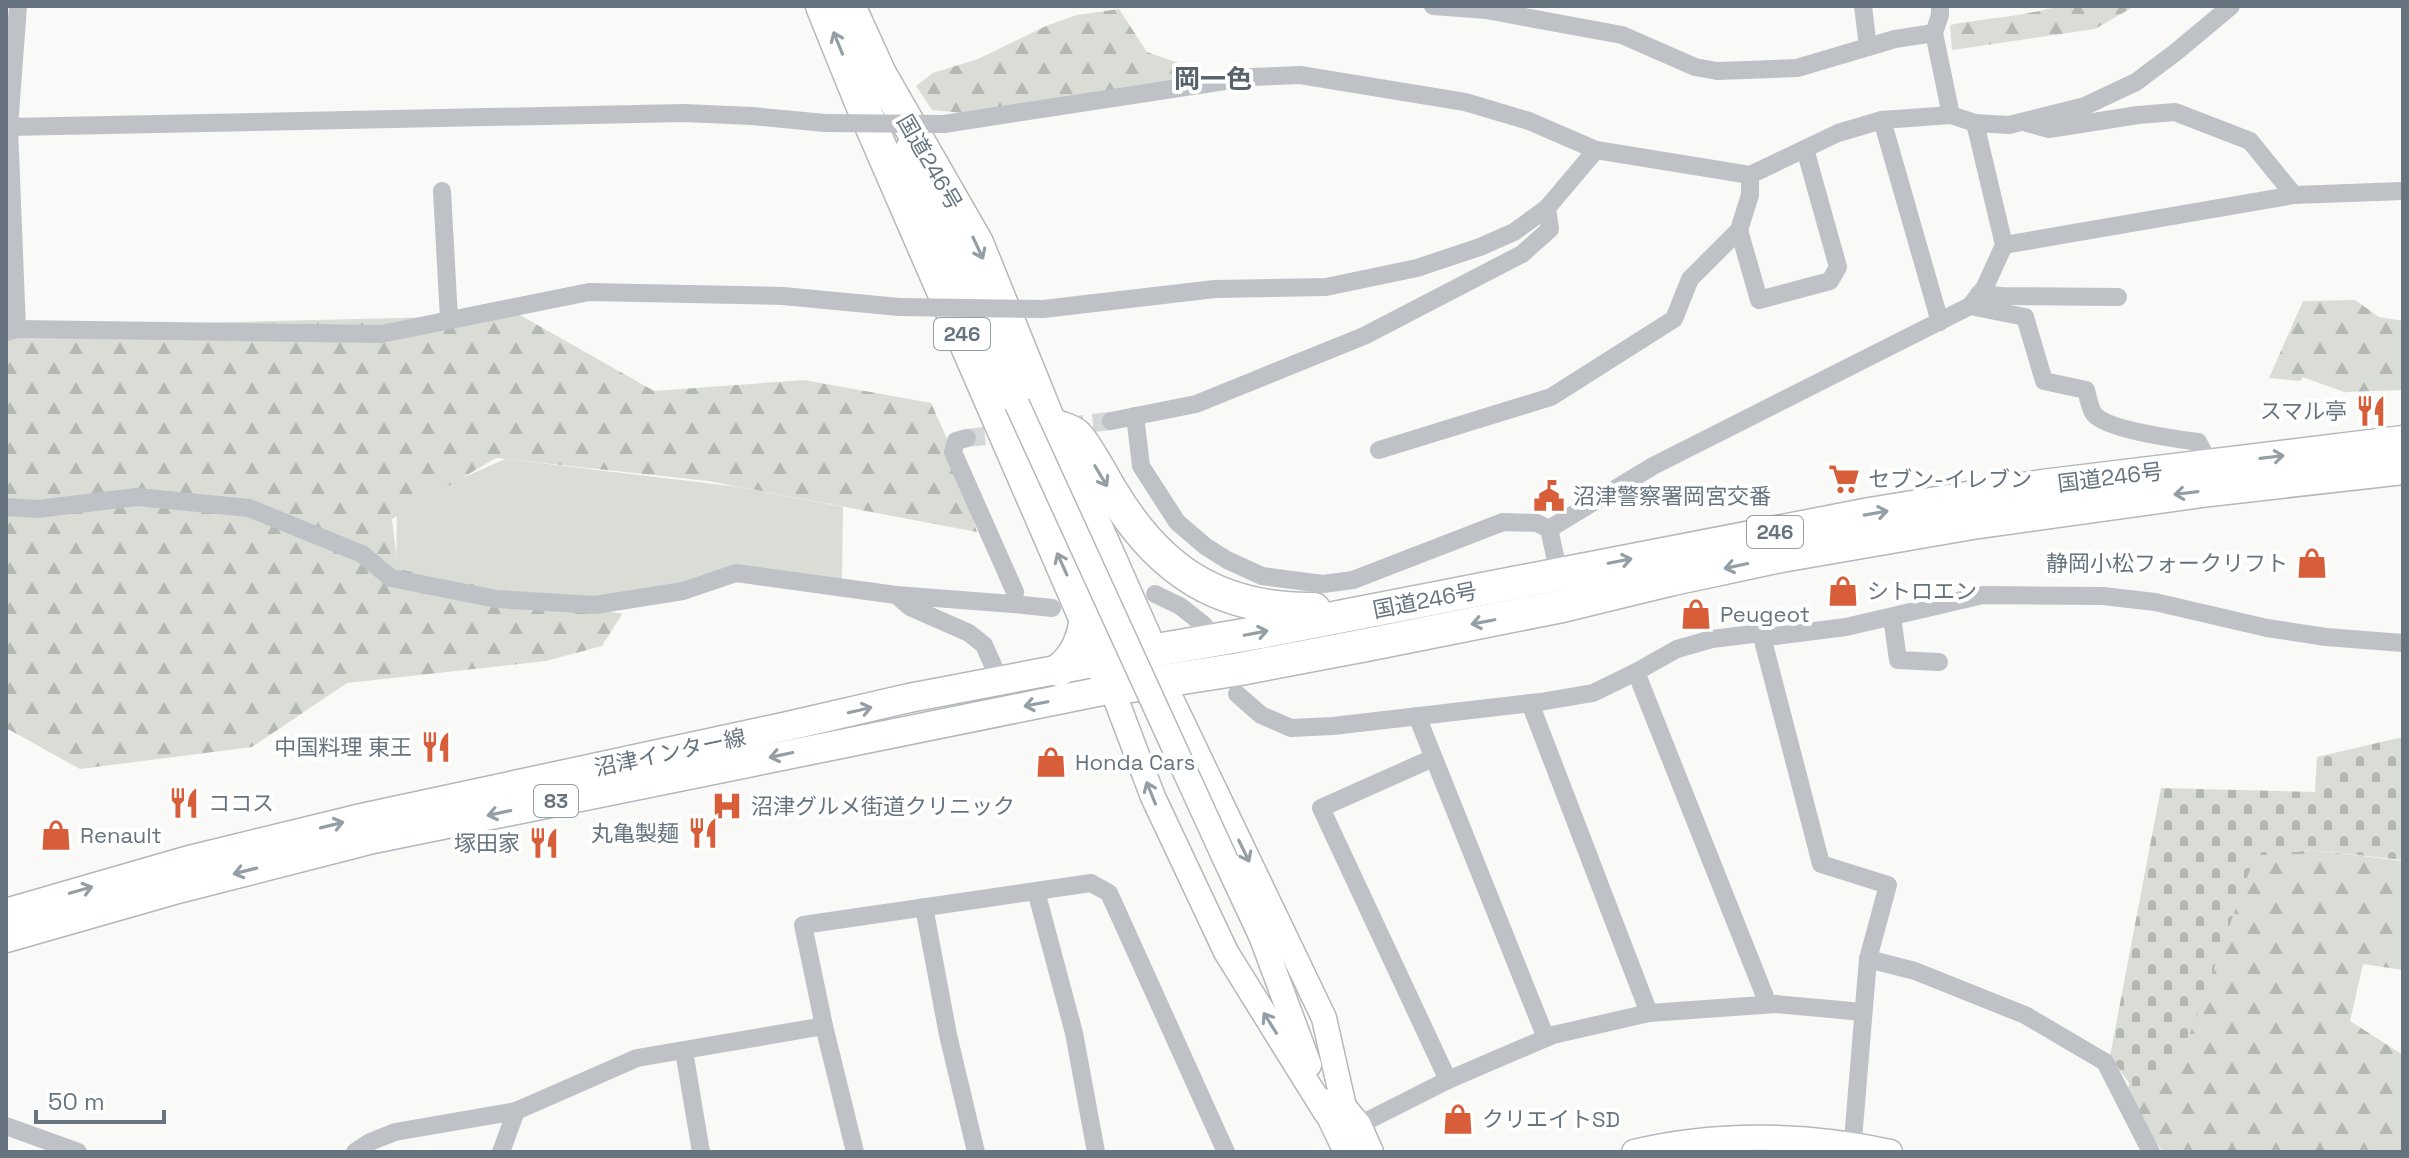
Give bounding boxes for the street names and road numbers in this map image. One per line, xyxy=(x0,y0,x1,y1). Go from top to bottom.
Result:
street label: 国道246号 xyxy=(891,109,969,215)
road number: 246 xyxy=(934,318,990,350)
street label: 国道246号 xyxy=(2056,457,2164,497)
road number: 246 xyxy=(1747,516,1803,548)
street label: 国道246号 xyxy=(1370,576,1480,624)
street label: 沼津インター線 xyxy=(592,722,748,782)
road number: 83 xyxy=(534,785,578,817)

